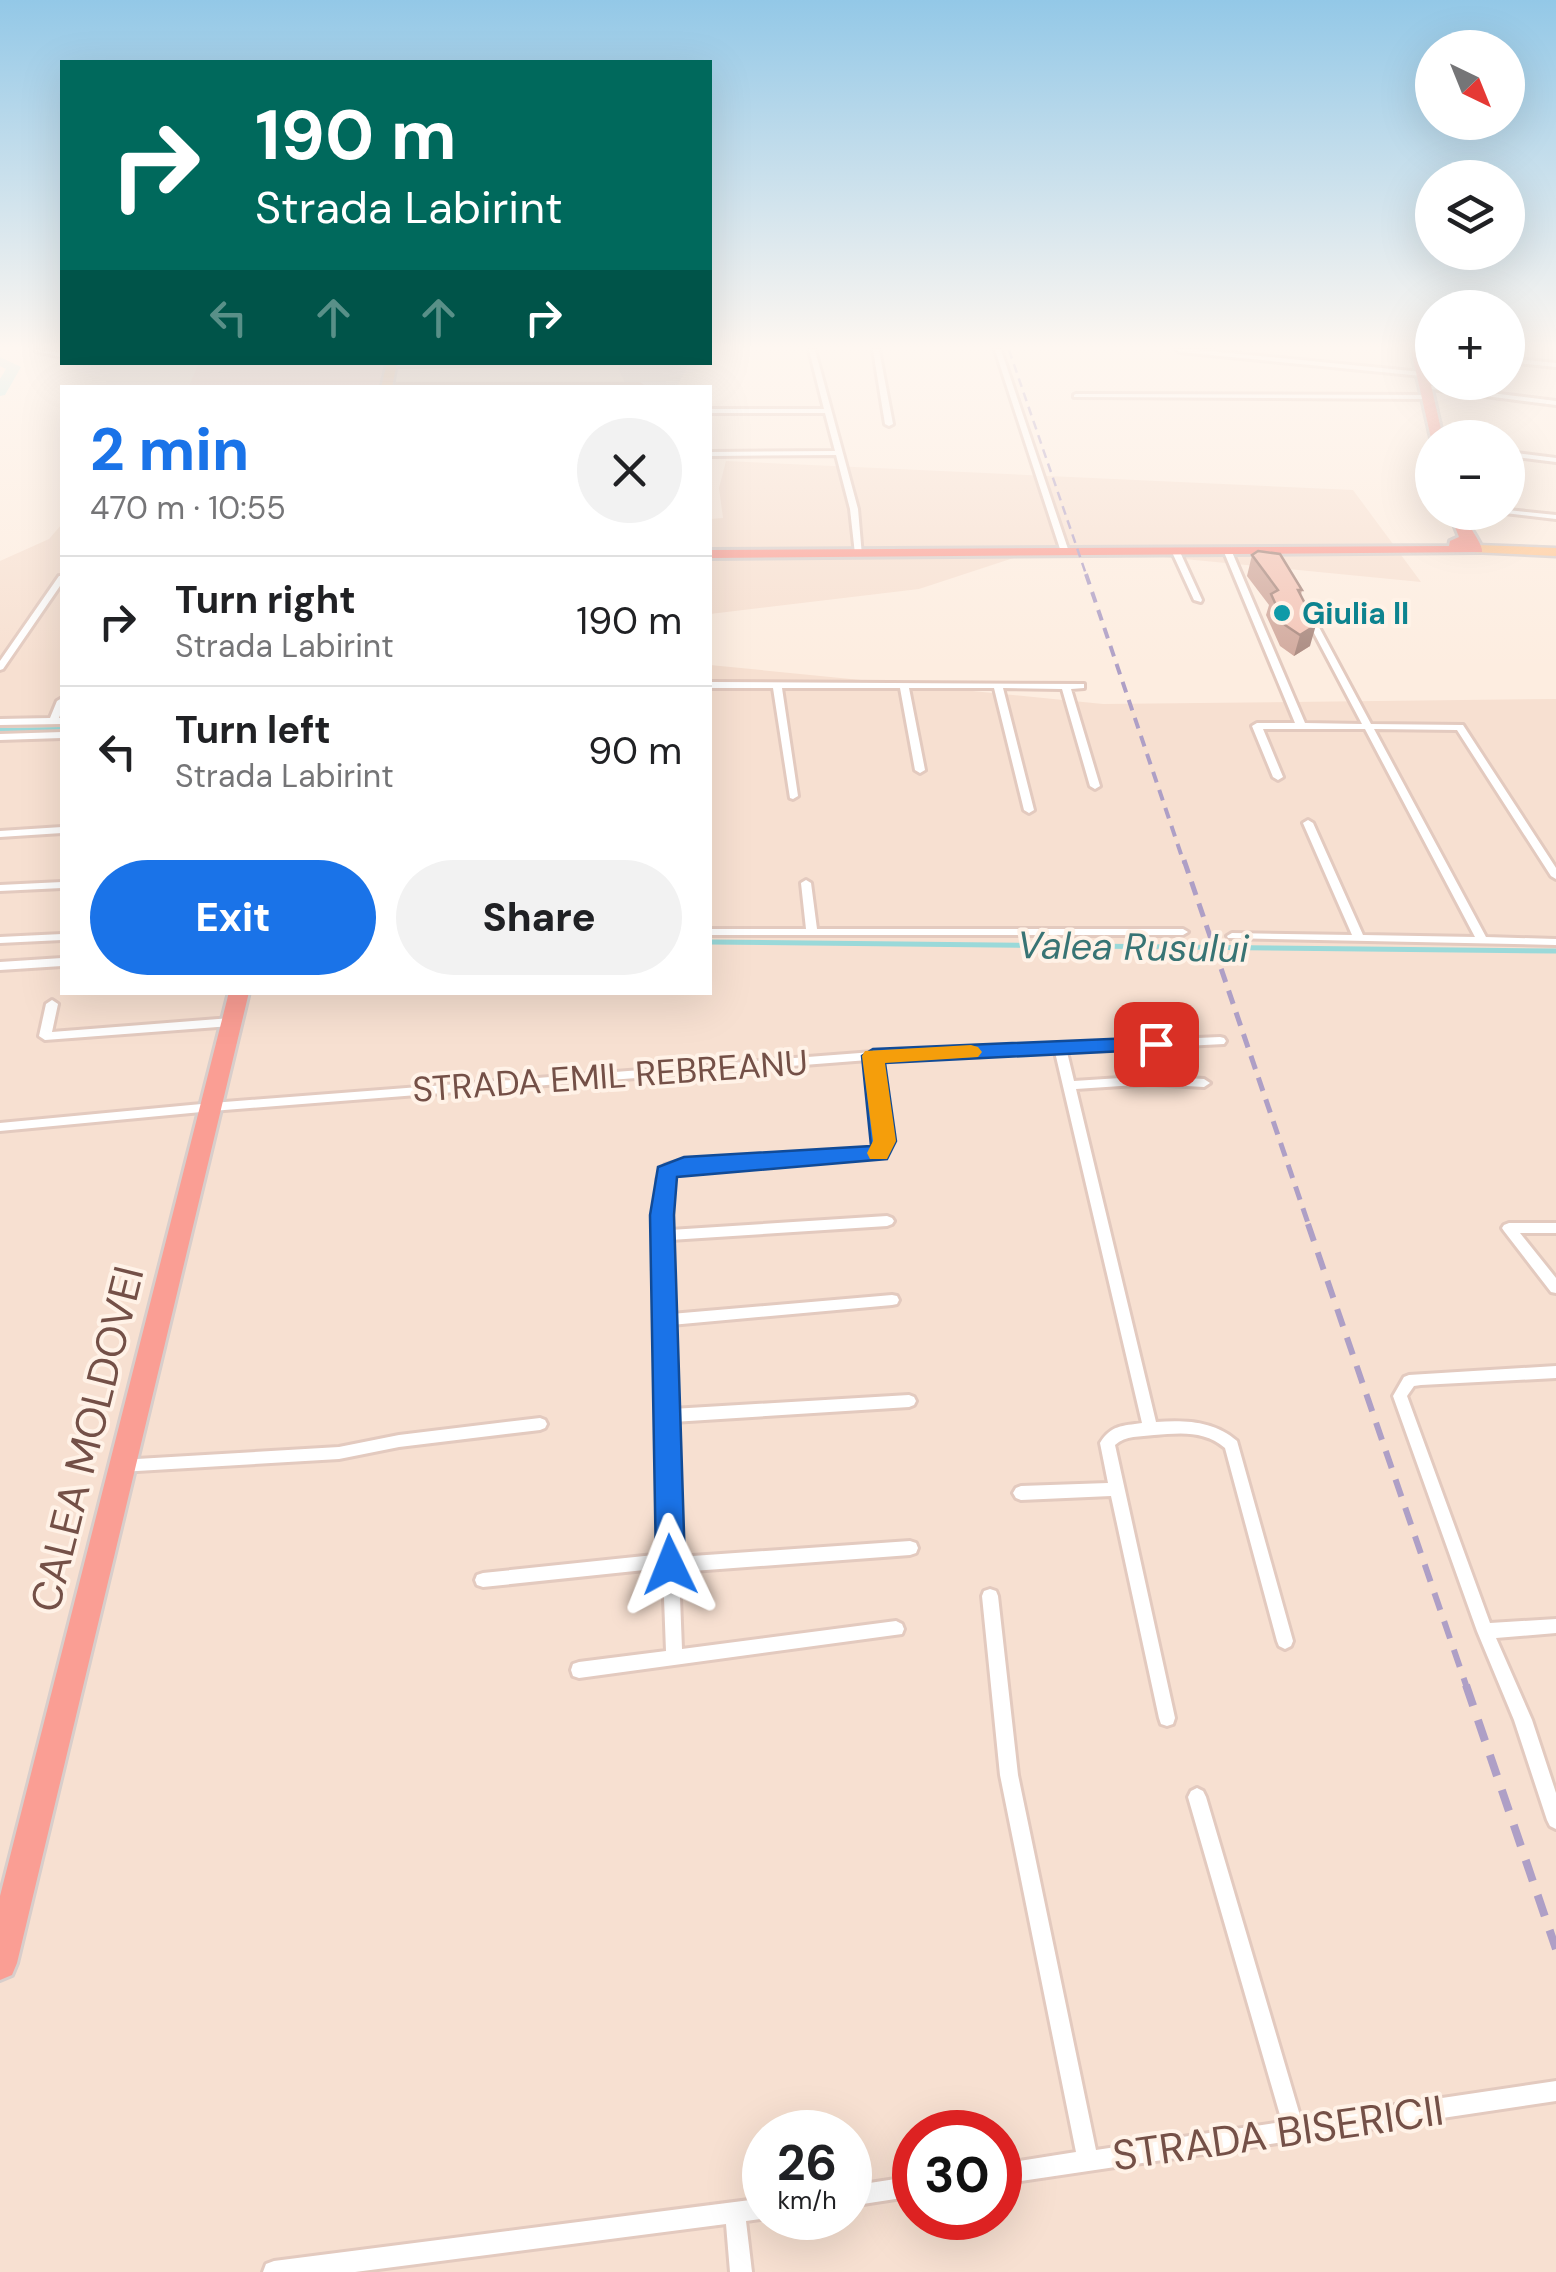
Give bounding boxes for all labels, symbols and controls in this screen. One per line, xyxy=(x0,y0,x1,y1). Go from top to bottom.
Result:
north arrow xyxy=(1415,30,1525,140)
map controls xyxy=(1415,30,1525,530)
text: 190 m xyxy=(255,90,457,181)
icon: right xyxy=(90,100,220,230)
button: layers xyxy=(1415,160,1525,270)
text: Strada Labirint xyxy=(255,178,563,237)
icon: left xyxy=(201,290,256,345)
icon: ahead xyxy=(306,290,361,345)
icon: ahead xyxy=(411,290,466,345)
icon: right xyxy=(516,290,571,345)
button: + xyxy=(1415,290,1525,400)
text: 2 min xyxy=(90,410,249,489)
button: close xyxy=(577,418,682,523)
button: − xyxy=(1415,420,1525,530)
text: 470 m · 10:55 xyxy=(90,487,286,529)
text: Turn right xyxy=(175,575,356,625)
icon: right xyxy=(90,594,145,649)
place label: Giulia II xyxy=(1302,594,1409,633)
text: 190 m xyxy=(576,596,682,646)
marker: Giulia II xyxy=(1271,602,1293,624)
text: Strada Labirint xyxy=(175,625,394,667)
text: Turn left xyxy=(175,705,331,755)
icon: left xyxy=(90,724,145,779)
text: 90 m xyxy=(588,726,682,776)
text: Strada Labirint xyxy=(175,755,394,797)
button: Exit xyxy=(90,860,376,975)
button: Share xyxy=(396,860,682,975)
water label: Valea Rusului xyxy=(1017,920,1250,974)
pin xyxy=(1114,1002,1199,1087)
icon: arrive xyxy=(1129,1017,1184,1072)
street label: STRADA EMIL REBREANU xyxy=(411,1039,809,1113)
street label: CALEA MOLDOVEI xyxy=(17,1261,157,1617)
position arrow xyxy=(618,1513,722,1617)
street label: STRADA BISERICII xyxy=(1109,2083,1447,2183)
speed limit sign: 30 xyxy=(892,2110,1022,2240)
text: 26 xyxy=(777,2130,837,2196)
text: km/h xyxy=(777,2184,837,2217)

